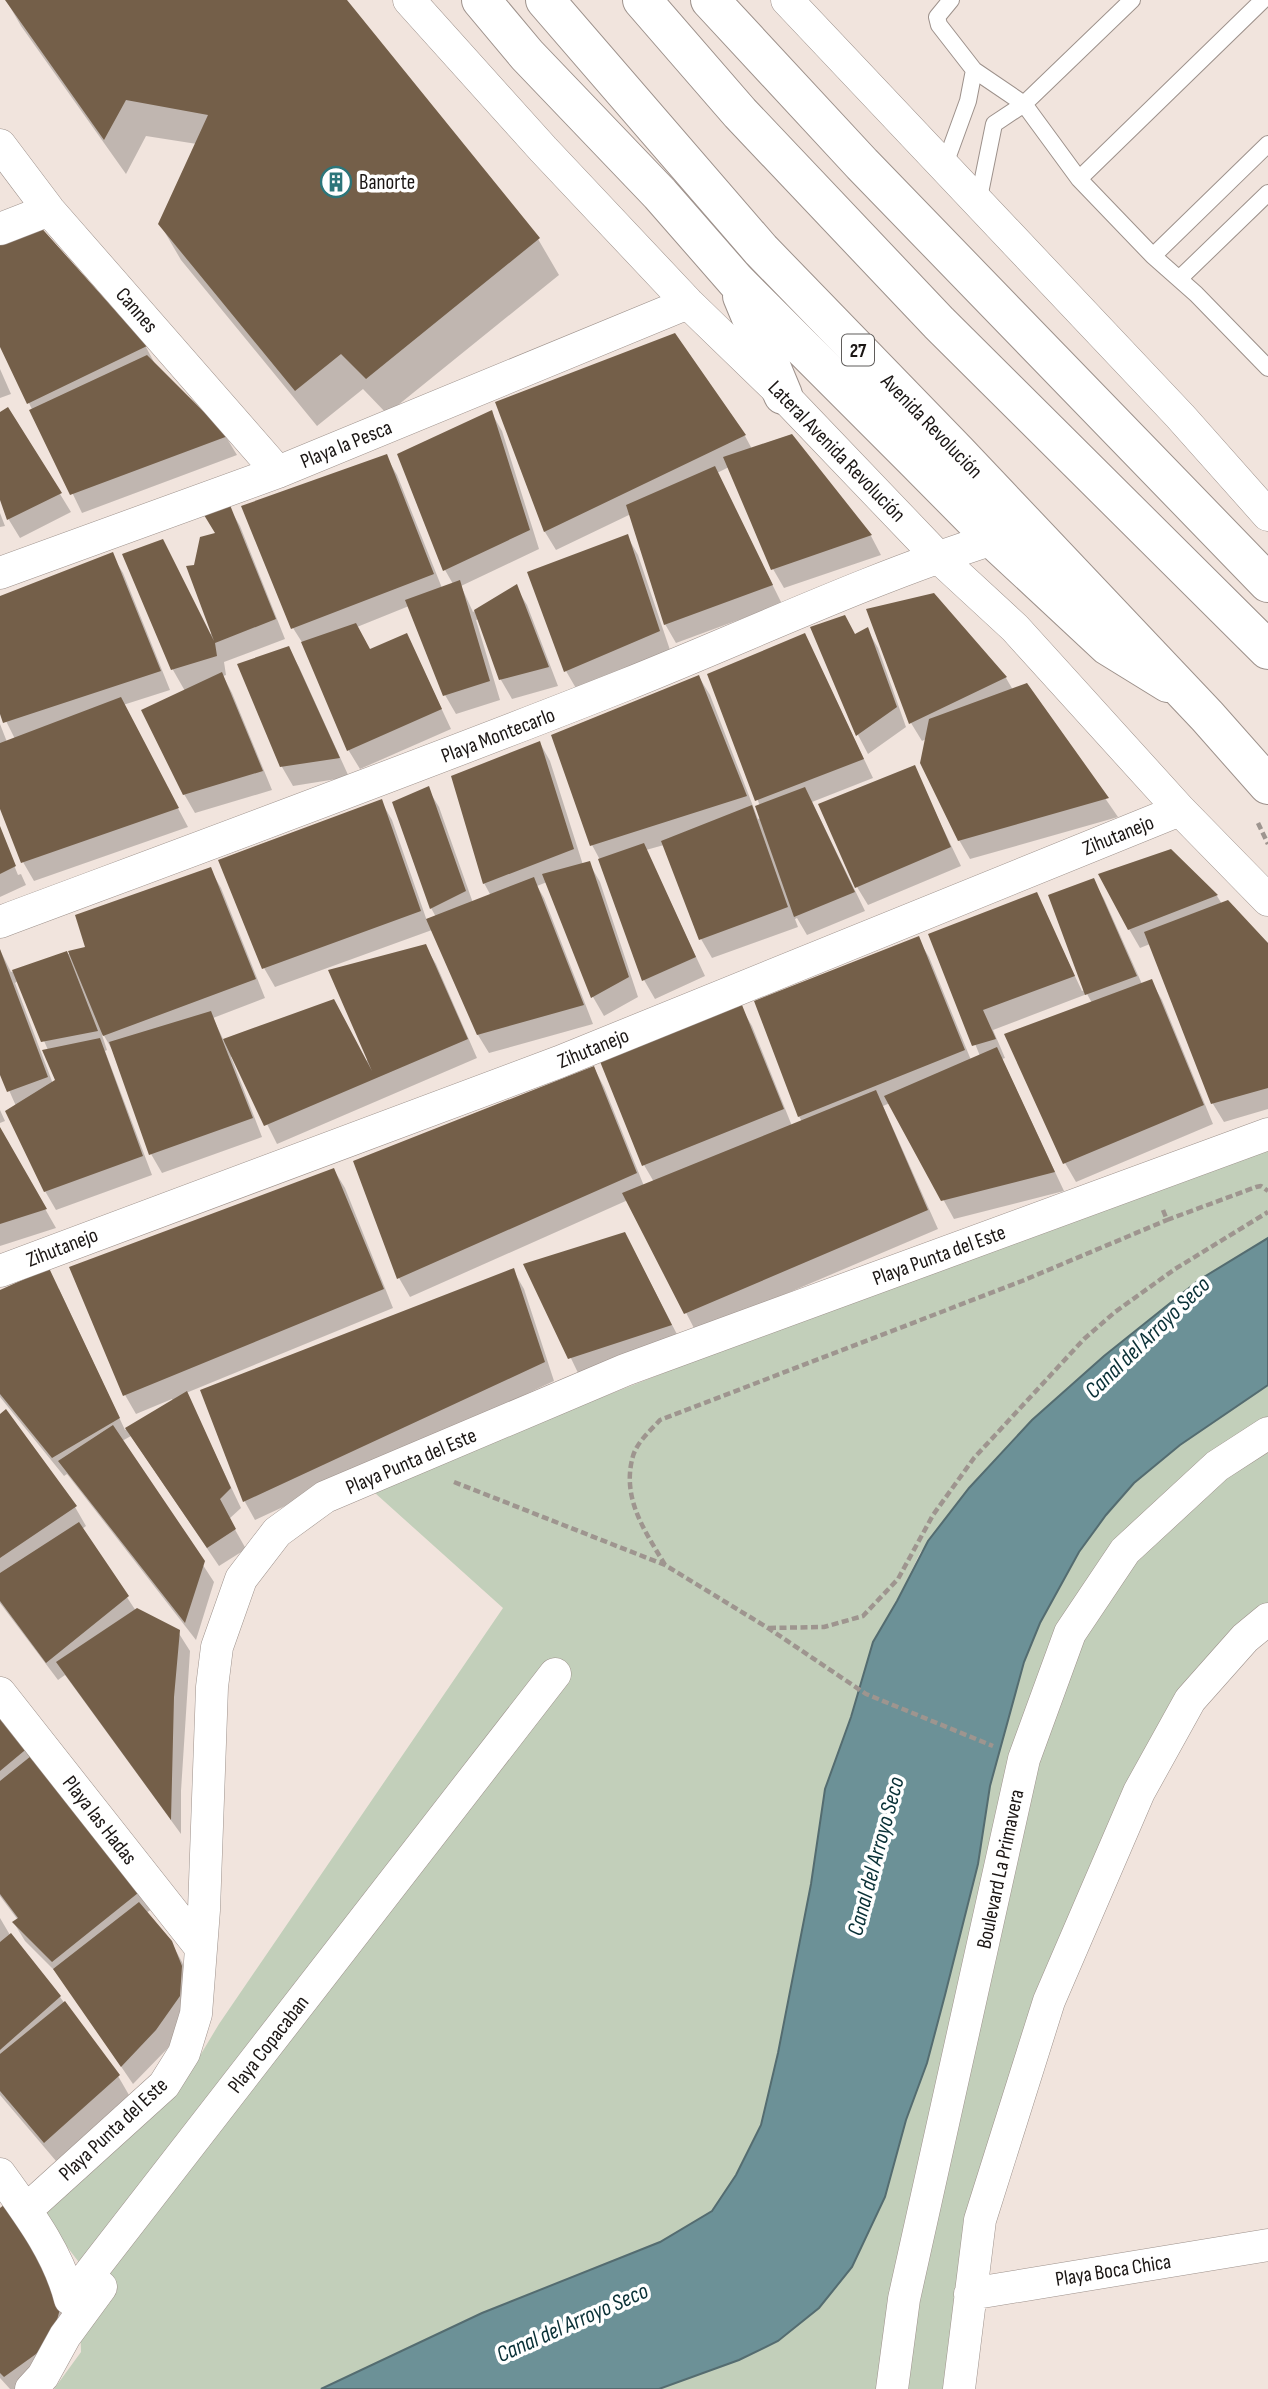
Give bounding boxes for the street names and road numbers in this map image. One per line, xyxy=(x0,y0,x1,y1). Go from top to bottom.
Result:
street label: Cannes xyxy=(110,283,163,338)
road number: 27 xyxy=(842,334,874,366)
street label: Avenida Revolución xyxy=(875,368,988,484)
street label: Lateral Avenida Revolución xyxy=(763,375,911,527)
street label: Playa la Pesca xyxy=(297,415,396,474)
street label: Playa Montecarlo xyxy=(438,702,559,769)
street label: Zihutanejo xyxy=(1079,810,1157,861)
street label: Zihutanejo xyxy=(554,1023,632,1074)
street label: Playa Punta del Este xyxy=(869,1220,1009,1291)
street label: Zihutanejo xyxy=(23,1222,102,1273)
street label: Playa Punta del Este xyxy=(342,1423,480,1500)
street label: Playa las Hadas xyxy=(57,1771,142,1870)
street label: Boulevard La Primavera xyxy=(971,1787,1030,1951)
street label: Playa Copacaban xyxy=(222,1990,314,2098)
street label: Playa Punta del Este xyxy=(54,2073,173,2186)
street label: Playa Boca Chica xyxy=(1053,2249,1173,2292)

